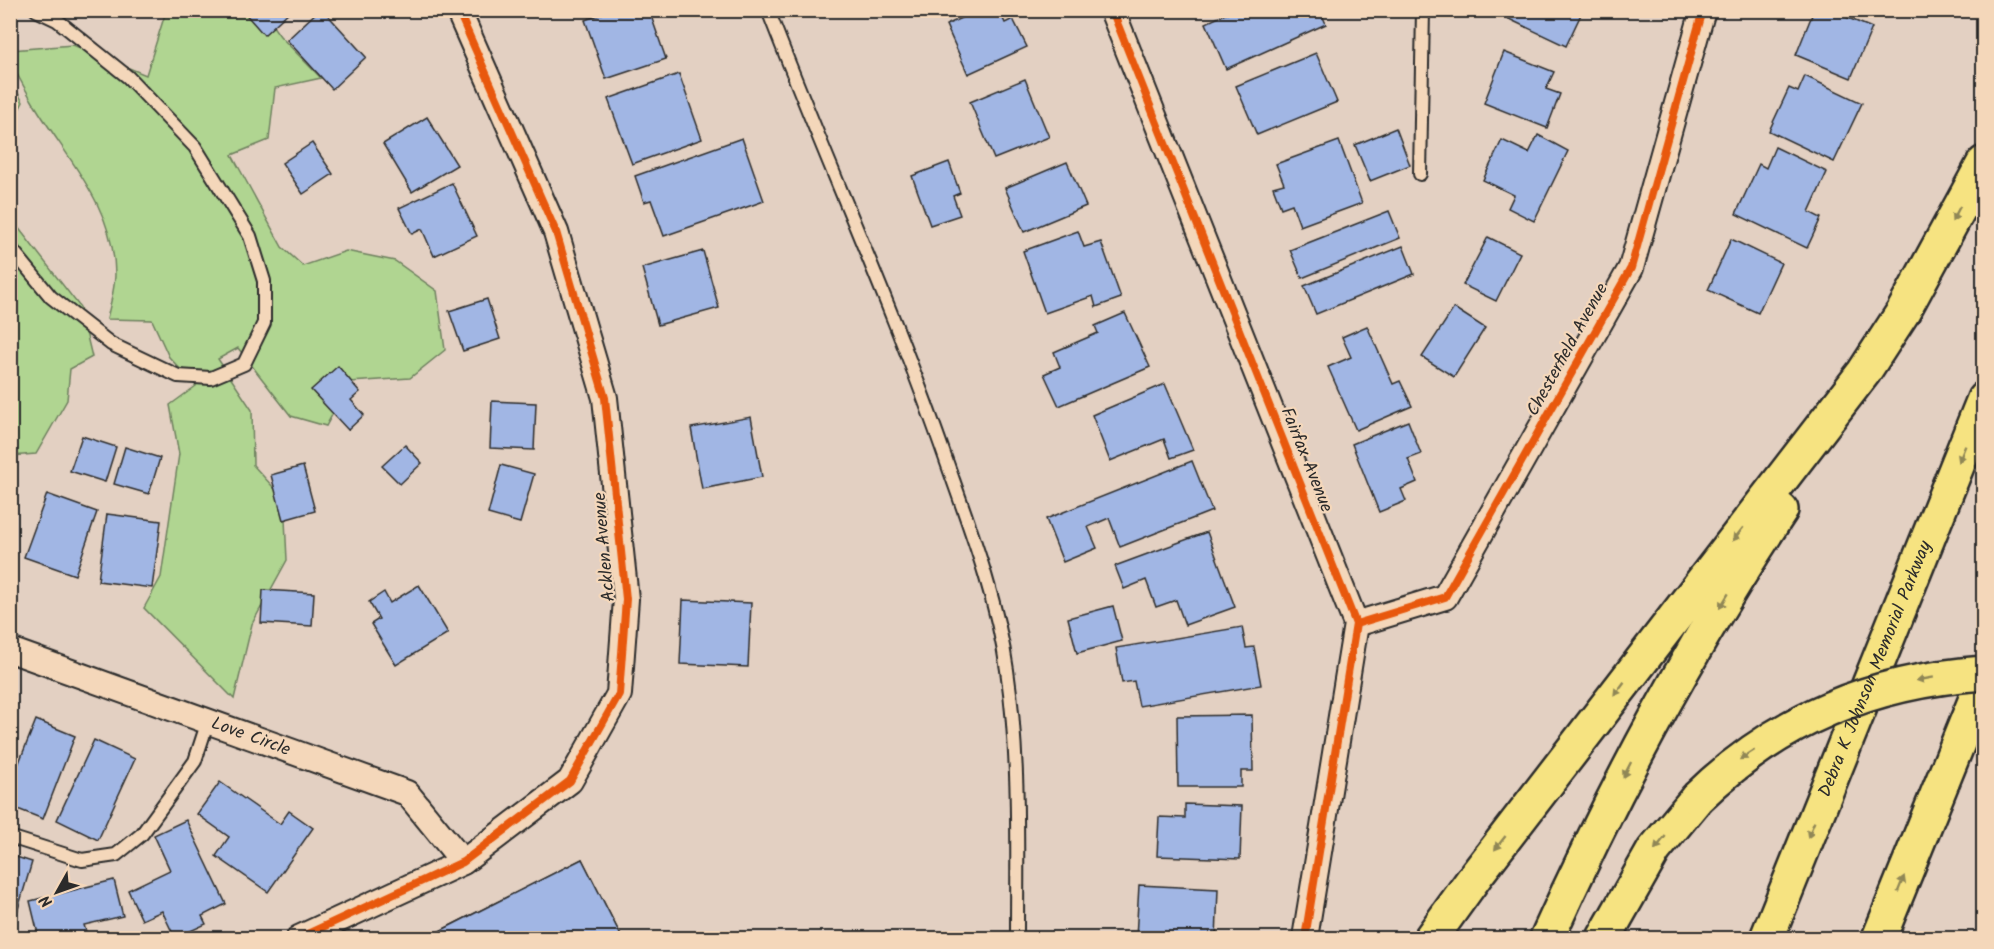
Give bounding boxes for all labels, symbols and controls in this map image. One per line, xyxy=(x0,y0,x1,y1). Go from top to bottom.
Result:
one-way arrow xyxy=(1951,206,1961,223)
street label: Chesterfield Avenue xyxy=(1519,278,1617,422)
street label: Fairfax Avenue xyxy=(1272,403,1340,517)
one-way arrow xyxy=(1957,445,1967,463)
street label: Acklen Avenue xyxy=(586,491,624,603)
one-way arrow xyxy=(1733,527,1745,542)
street label: Debra K Johnson Memorial Parkway xyxy=(1811,536,1940,802)
one-way arrow xyxy=(1718,593,1729,609)
one-way arrow xyxy=(1916,674,1935,683)
one-way arrow xyxy=(1613,681,1626,697)
street label: Love Circle xyxy=(207,709,295,764)
one-way arrow xyxy=(1739,749,1756,760)
one-way arrow xyxy=(1622,761,1632,778)
one-way arrow xyxy=(1806,821,1816,839)
one-way arrow xyxy=(1654,835,1667,850)
one-way arrow xyxy=(1495,836,1507,851)
north arrow xyxy=(27,862,87,922)
one-way arrow xyxy=(1896,875,1906,893)
text: N xyxy=(34,889,59,913)

